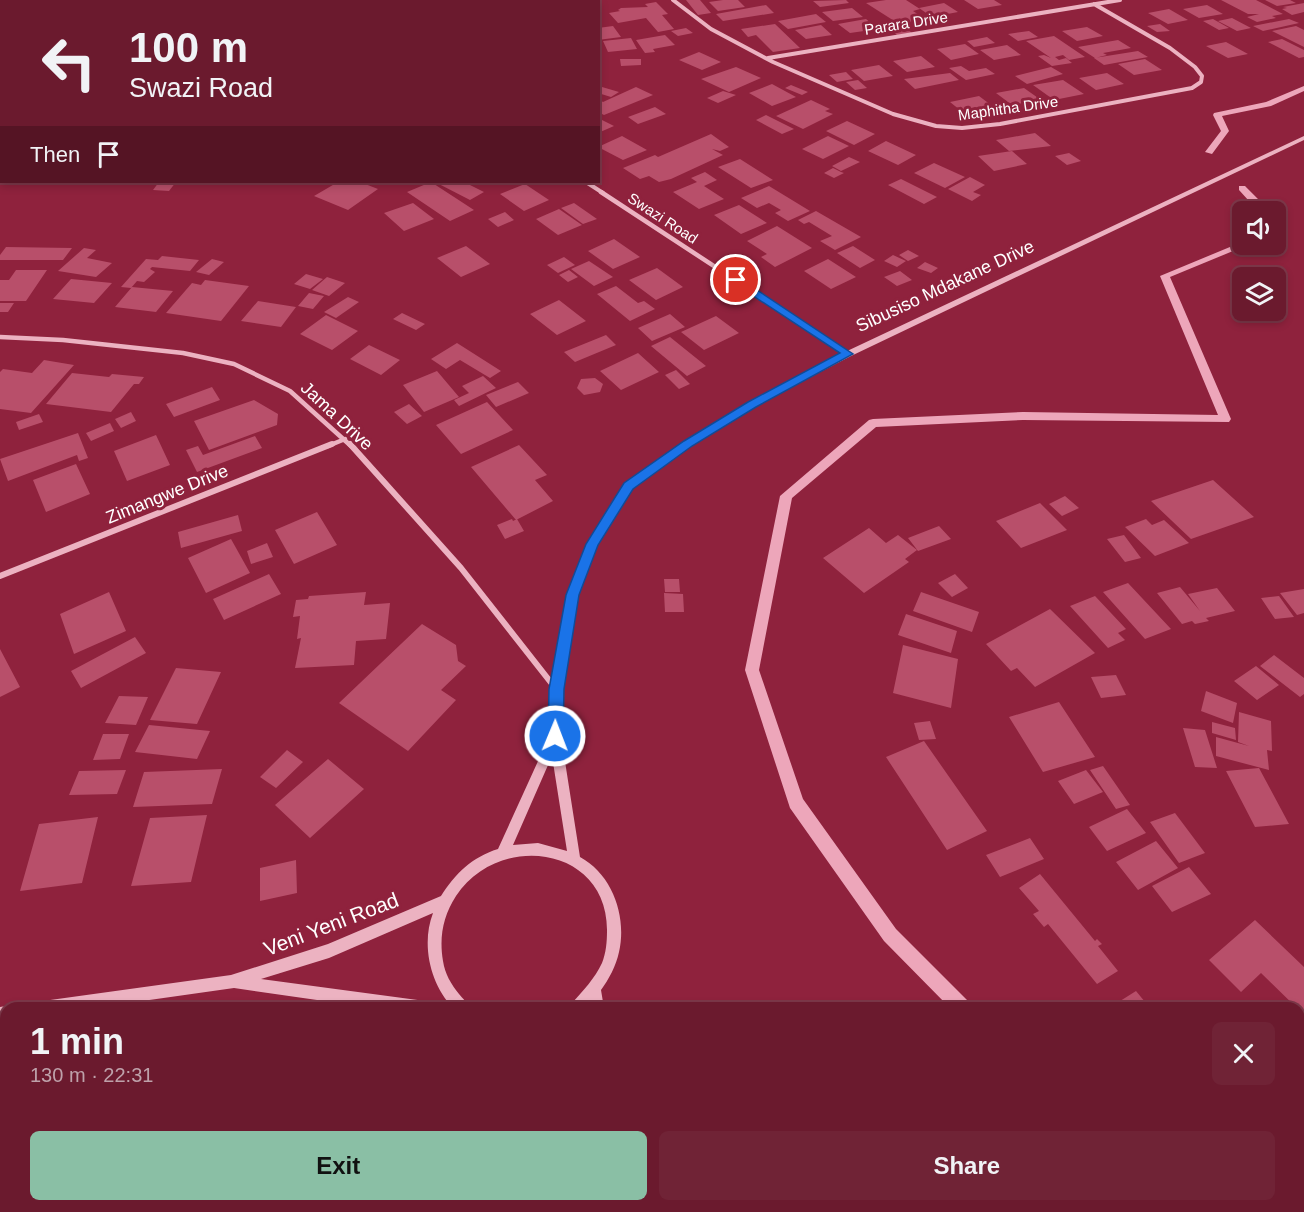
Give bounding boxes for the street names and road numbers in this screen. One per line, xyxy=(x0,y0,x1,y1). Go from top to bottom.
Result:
street label: Parara Drive xyxy=(863,8,949,38)
street label: Maphitha Drive xyxy=(957,93,1059,123)
street label: Swazi Road xyxy=(625,189,701,247)
street label: Sibusiso Mdakane Drive xyxy=(853,236,1037,336)
street label: Jama Drive xyxy=(297,378,377,454)
street label: Zimangwe Drive xyxy=(103,460,231,528)
street label: Veni Yeni Road xyxy=(260,888,402,960)

